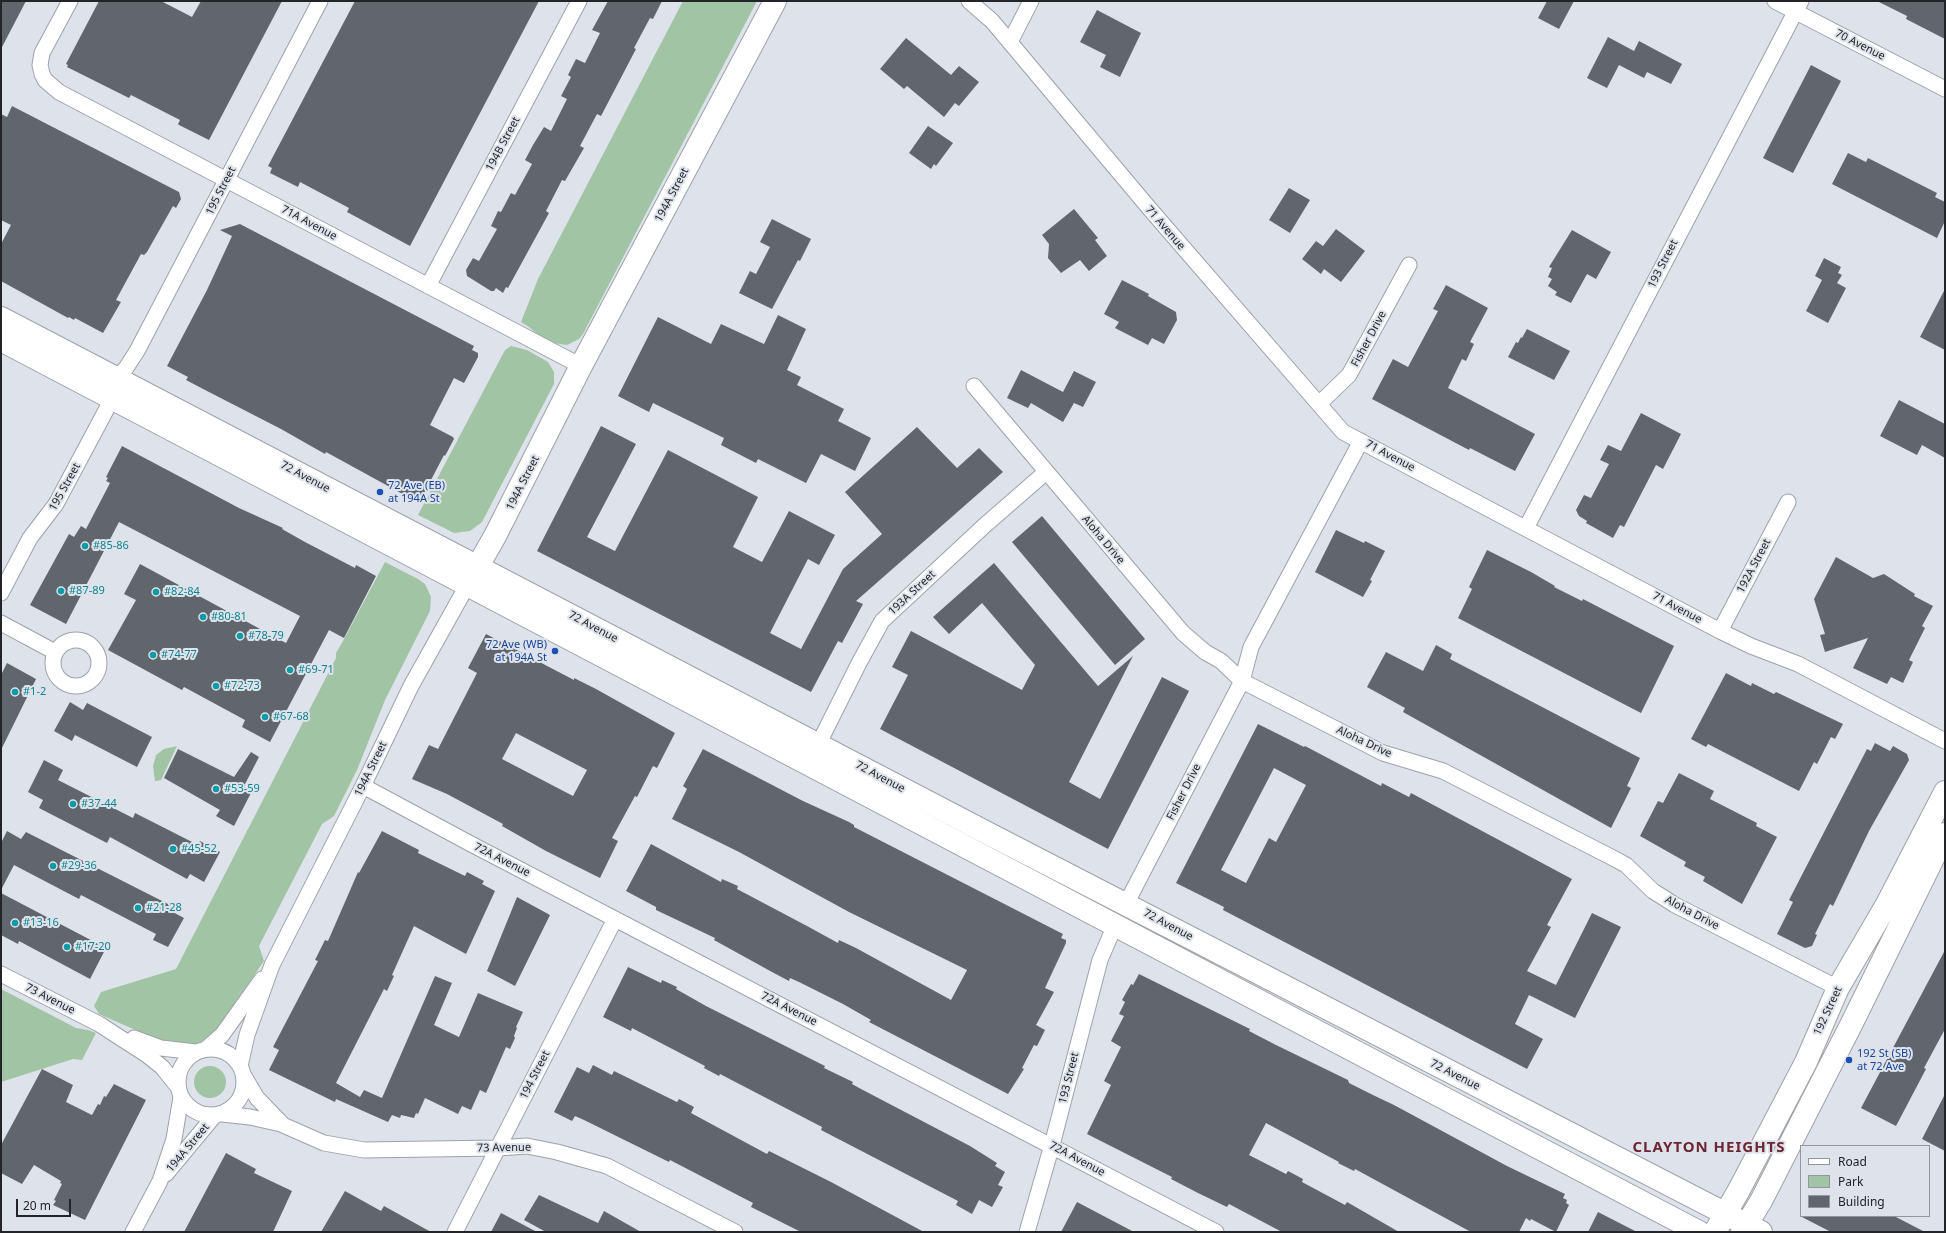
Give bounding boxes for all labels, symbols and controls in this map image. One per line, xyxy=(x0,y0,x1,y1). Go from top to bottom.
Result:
street label: 70 Avenue xyxy=(1833,27,1887,63)
street label: 194B Street xyxy=(483,115,523,173)
street label: 195 Street xyxy=(203,165,239,217)
street label: 194A Street xyxy=(652,166,692,224)
street label: 71A Avenue xyxy=(279,203,339,243)
street label: 71 Avenue xyxy=(1142,203,1188,253)
street label: 193 Street xyxy=(1645,238,1681,290)
street label: Fisher Drive xyxy=(1349,309,1389,369)
street label: 71 Avenue xyxy=(1363,437,1417,475)
street label: 194A Street xyxy=(504,454,542,512)
street label: 72 Avenue xyxy=(278,458,332,496)
street label: 195 Street xyxy=(47,461,83,513)
place label: 72 Ave (EB) at 194A St xyxy=(388,479,445,505)
marker: 72 Ave (EB) at 194A St xyxy=(375,487,385,497)
street label: Aloha Drive xyxy=(1079,513,1127,567)
street label: 192A Street xyxy=(1734,537,1774,595)
place label: #85-86 xyxy=(93,539,129,553)
marker: #85-86 xyxy=(80,541,90,551)
street label: 193A Street xyxy=(886,568,938,618)
place label: #87-89 xyxy=(69,584,105,598)
place label: #82-84 xyxy=(164,585,200,599)
marker: #87-89 xyxy=(56,586,66,596)
marker: #82-84 xyxy=(151,587,161,597)
street label: 71 Avenue xyxy=(1650,589,1704,627)
street label: 72 Avenue xyxy=(566,608,620,646)
place label: #80-81 xyxy=(211,610,247,624)
marker: #80-81 xyxy=(198,612,208,622)
place label: #78-79 xyxy=(248,629,284,643)
marker: #78-79 xyxy=(235,631,245,641)
place label: 72 Ave (WB) at 194A St xyxy=(486,638,547,664)
marker: 72 Ave (WB) at 194A St xyxy=(550,646,560,656)
place label: #74-77 xyxy=(161,648,197,662)
marker: #74-77 xyxy=(148,650,158,660)
place label: #69-71 xyxy=(298,663,334,677)
marker: #69-71 xyxy=(285,665,295,675)
place label: #72-73 xyxy=(224,679,260,693)
marker: #72-73 xyxy=(211,681,221,691)
place label: #1-2 xyxy=(23,685,46,699)
marker: #1-2 xyxy=(10,687,20,697)
place label: #67-68 xyxy=(273,710,309,724)
marker: #67-68 xyxy=(260,712,270,722)
street label: Aloha Drive xyxy=(1334,723,1394,761)
street label: 194A Street xyxy=(352,739,390,799)
street label: 72 Avenue xyxy=(853,758,907,796)
street label: Fisher Drive xyxy=(1164,762,1204,822)
place label: #53-59 xyxy=(224,782,260,796)
marker: #53-59 xyxy=(211,784,221,794)
place label: #37-44 xyxy=(81,797,117,811)
marker: #37-44 xyxy=(68,799,78,809)
street label: 72A Avenue xyxy=(472,840,532,880)
place label: #45-52 xyxy=(181,842,217,856)
marker: #45-52 xyxy=(168,844,178,854)
place label: #29-36 xyxy=(61,859,97,873)
marker: #29-36 xyxy=(48,861,58,871)
street label: Aloha Drive xyxy=(1663,893,1721,933)
place label: #21-28 xyxy=(146,901,182,915)
marker: #21-28 xyxy=(133,903,143,913)
street label: 72 Avenue xyxy=(1141,906,1195,944)
place label: #13-16 xyxy=(23,916,59,930)
marker: #13-16 xyxy=(10,918,20,928)
place label: #17-20 xyxy=(75,940,111,954)
marker: #17-20 xyxy=(62,942,72,952)
street label: 73 Avenue xyxy=(23,981,77,1017)
street label: 192 Street xyxy=(1811,984,1845,1038)
street label: 72A Avenue xyxy=(759,989,819,1029)
place label: 192 St (SB) at 72 Ave xyxy=(1857,1047,1911,1073)
street label: 194 Street xyxy=(517,1049,553,1101)
street label: 193 Street xyxy=(1056,1051,1082,1105)
marker: 192 St (SB) at 72 Ave xyxy=(1844,1055,1854,1065)
street label: 72 Avenue xyxy=(1428,1057,1482,1093)
street label: 194A Street xyxy=(164,1121,212,1175)
street label: 72A Avenue xyxy=(1047,1139,1107,1179)
district label: CLAYTON HEIGHTS xyxy=(1632,1139,1786,1157)
street label: 73 Avenue xyxy=(477,1141,531,1155)
legend xyxy=(1800,1145,1930,1217)
text: Road xyxy=(1838,1153,1867,1170)
text: Park xyxy=(1838,1173,1863,1190)
scale bar xyxy=(18,1191,73,1217)
text: Building xyxy=(1838,1193,1885,1210)
text: 20 m xyxy=(23,1197,51,1214)

